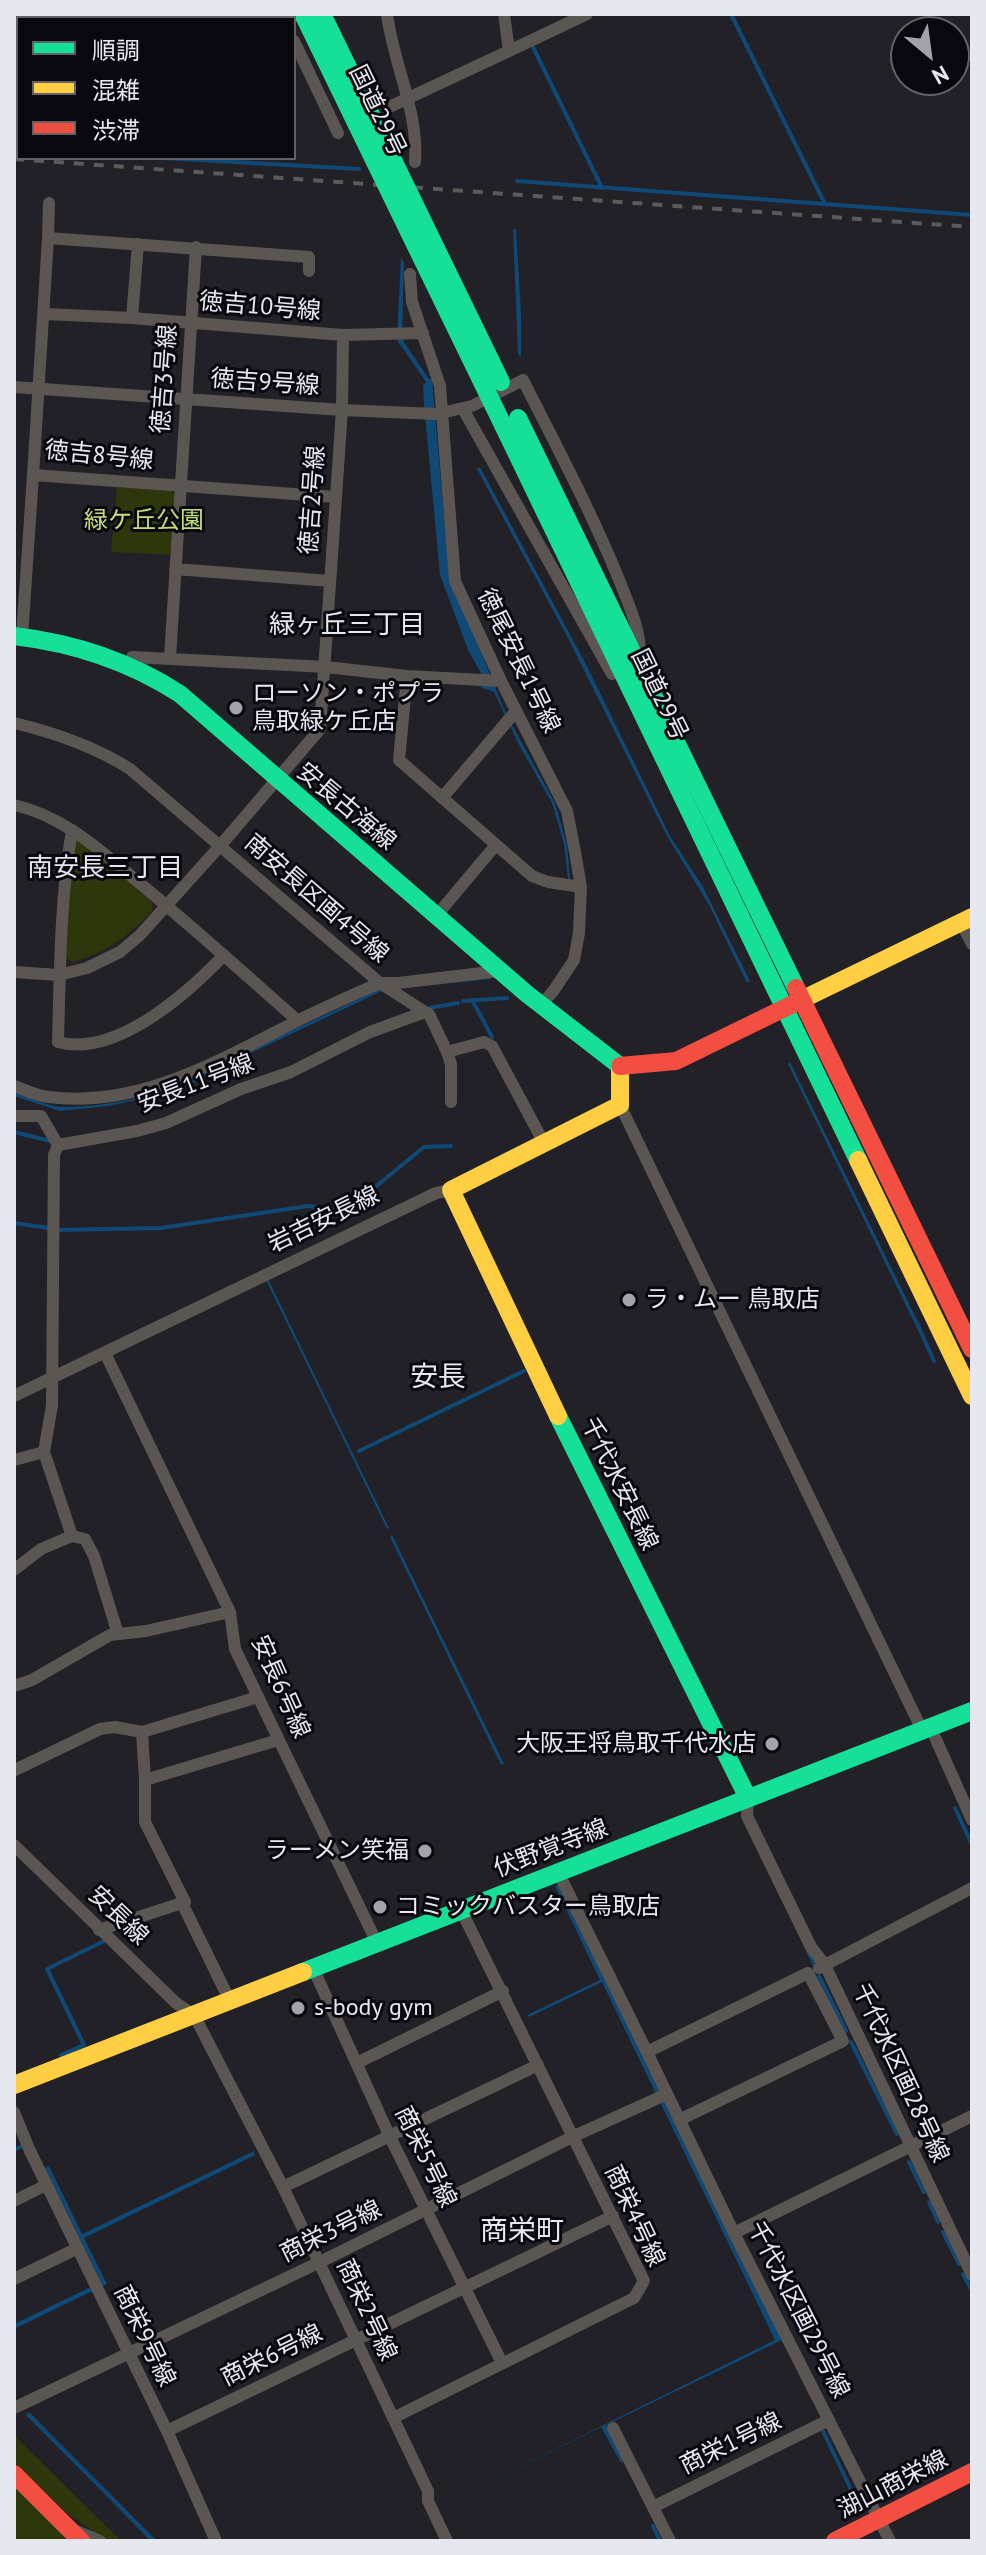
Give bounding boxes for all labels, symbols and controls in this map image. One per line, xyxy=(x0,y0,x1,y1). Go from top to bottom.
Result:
legend xyxy=(16,16,296,160)
north arrow xyxy=(890,16,970,96)
text: 順調 xyxy=(92,35,140,66)
text: N xyxy=(928,59,954,91)
street label: 国道29号 xyxy=(343,61,411,161)
text: 混雑 xyxy=(92,75,140,106)
text: 渋滞 xyxy=(92,115,140,146)
street label: 徳吉10号線 xyxy=(198,287,322,327)
street label: 徳吉3号線 xyxy=(147,324,183,434)
street label: 徳吉9号線 xyxy=(210,365,320,401)
street label: 徳吉8号線 xyxy=(43,436,155,476)
street label: 徳吉2号線 xyxy=(295,445,331,555)
park label: 緑ケ丘公園 xyxy=(84,507,204,535)
street label: 徳尾安長1号線 xyxy=(471,584,565,738)
district label: 緑ヶ丘三丁目 xyxy=(269,610,425,642)
street label: 国道29号 xyxy=(625,645,693,745)
place label: ローソン・ポプラ 鳥取緑ケ丘店 xyxy=(252,680,444,736)
marker: ローソン・ポプラ 鳥取緑ケ丘店 xyxy=(227,699,245,717)
street label: 安長古海線 xyxy=(291,757,401,857)
street label: 南安長区画4号線 xyxy=(238,829,394,969)
district label: 南安長三丁目 xyxy=(27,853,183,885)
street label: 安長11号線 xyxy=(134,1049,258,1119)
street label: 岩吉安長線 xyxy=(264,1181,384,1259)
place label: ラ・ムー 鳥取店 xyxy=(645,1286,819,1314)
marker: ラ・ムー 鳥取店 xyxy=(620,1291,638,1309)
district label: 安長 xyxy=(410,1361,466,1395)
street label: 千代水安長線 xyxy=(574,1413,664,1555)
street label: 安長6号線 xyxy=(245,1631,315,1743)
place label: 大阪王将鳥取千代水店 xyxy=(516,1730,756,1758)
marker: 大阪王将鳥取千代水店 xyxy=(763,1735,781,1753)
street label: 伏野覚寺線 xyxy=(490,1814,612,1884)
place label: ラーメン笑福 xyxy=(265,1837,409,1865)
marker: ラーメン笑福 xyxy=(416,1842,434,1860)
street label: 安長線 xyxy=(82,1881,154,1951)
place label: コミックバスター鳥取店 xyxy=(396,1893,660,1921)
marker: コミックバスター鳥取店 xyxy=(371,1898,389,1916)
street label: 千代水区画28号線 xyxy=(846,1979,954,2167)
place label: s-body gym xyxy=(314,1994,433,2022)
marker: s-body gym xyxy=(289,1999,307,2017)
street label: 商栄5号線 xyxy=(388,2102,462,2212)
street label: 商栄4号線 xyxy=(598,2160,670,2272)
street label: 商栄3号線 xyxy=(276,2195,386,2269)
district label: 商栄町 xyxy=(480,2215,564,2249)
street label: 千代水区画29号線 xyxy=(741,2217,855,2403)
street label: 商栄2号線 xyxy=(330,2254,402,2366)
street label: 商栄9号線 xyxy=(107,2281,181,2391)
street label: 商栄6号線 xyxy=(217,2319,327,2393)
street label: 商栄1号線 xyxy=(676,2407,786,2481)
street label: 湖山商栄線 xyxy=(833,2445,953,2525)

